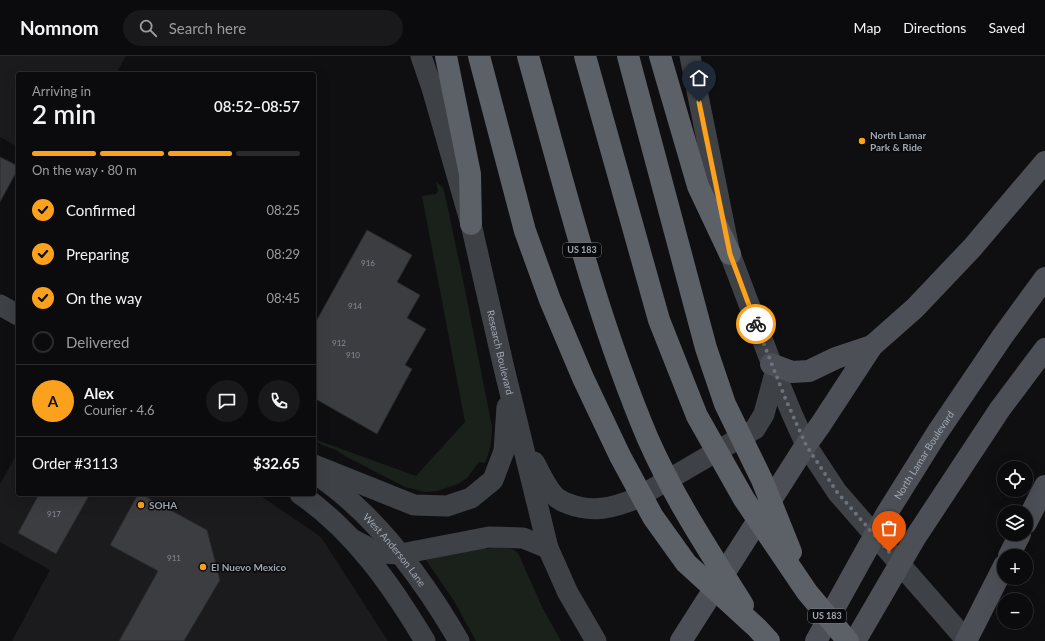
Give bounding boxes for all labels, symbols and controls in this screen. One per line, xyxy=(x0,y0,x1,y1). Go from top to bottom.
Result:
search box xyxy=(123,10,403,46)
text: Nomnom xyxy=(20,16,99,39)
icon: search xyxy=(137,17,159,39)
text: Search here xyxy=(169,19,246,37)
text: Map xyxy=(854,19,881,36)
text: Directions xyxy=(903,19,966,36)
text: Saved xyxy=(988,19,1025,36)
pin xyxy=(682,61,716,102)
icon: home xyxy=(688,67,710,89)
text: Arriving in xyxy=(32,83,91,99)
text: 08:52–08:57 xyxy=(214,97,300,115)
text: 2 min xyxy=(32,98,96,130)
place label: North Lamar Park & Ride xyxy=(870,129,927,153)
marker: North Lamar Park & Ride xyxy=(857,136,867,146)
text: On the way · 80 m xyxy=(32,162,137,178)
icon: check xyxy=(32,199,54,221)
text: Confirmed xyxy=(66,201,135,219)
text: 08:25 xyxy=(267,202,300,218)
icon: check xyxy=(32,243,54,265)
road number: US 183 xyxy=(563,243,601,257)
text: Preparing xyxy=(66,245,129,263)
text: 08:29 xyxy=(267,246,300,262)
house number: 916 xyxy=(361,258,375,268)
icon: check xyxy=(32,287,54,309)
text: On the way xyxy=(66,289,142,307)
text: 08:45 xyxy=(267,290,300,306)
house number: 914 xyxy=(348,301,362,311)
courier xyxy=(736,304,776,344)
street label: Research Boulevard xyxy=(485,309,516,396)
icon: bike xyxy=(745,313,767,335)
text: Delivered xyxy=(66,333,129,351)
house number: 912 xyxy=(332,338,346,348)
house number: 910 xyxy=(346,350,360,360)
button: chat xyxy=(206,380,248,422)
button: phone xyxy=(258,380,300,422)
text: Alex xyxy=(84,384,114,402)
text: A xyxy=(48,392,58,410)
text: Courier · 4.6 xyxy=(84,402,155,418)
street label: North Lamar Boulevard xyxy=(891,409,956,501)
text: Order #3113 xyxy=(32,454,118,472)
text: $32.65 xyxy=(253,454,300,472)
map controls xyxy=(997,461,1033,629)
button: locate xyxy=(997,461,1033,497)
place label: SOHA xyxy=(149,499,177,511)
marker: SOHA xyxy=(136,500,146,510)
button: layers xyxy=(997,505,1033,541)
house number: 917 xyxy=(47,509,61,519)
street label: West Anderson Lane xyxy=(361,511,428,589)
pin xyxy=(872,511,906,552)
icon: bag xyxy=(878,517,900,539)
button: + xyxy=(997,549,1033,585)
house number: 911 xyxy=(167,553,181,563)
place label: El Nuevo Mexico xyxy=(211,561,286,573)
marker: El Nuevo Mexico xyxy=(198,562,208,572)
button: − xyxy=(997,593,1033,629)
road number: US 183 xyxy=(808,609,846,623)

